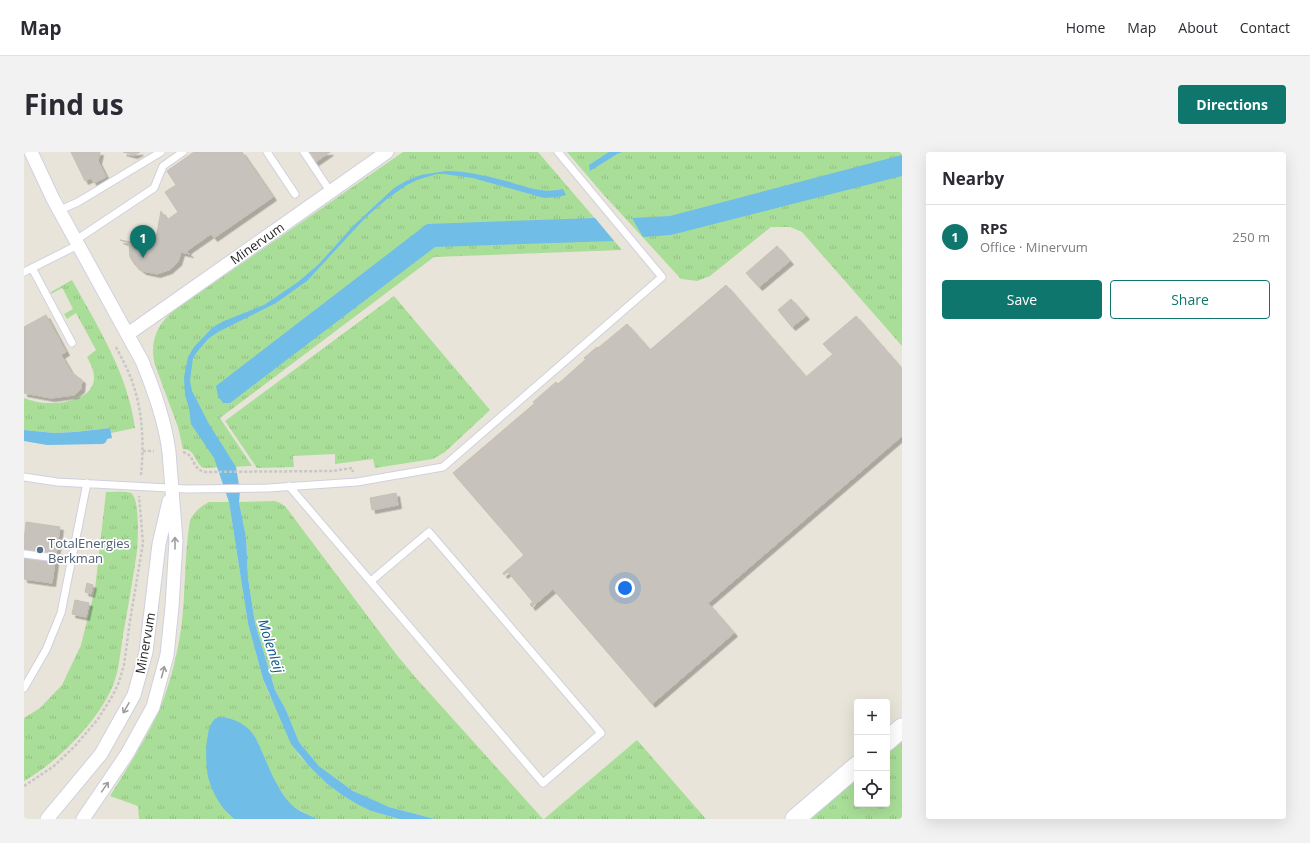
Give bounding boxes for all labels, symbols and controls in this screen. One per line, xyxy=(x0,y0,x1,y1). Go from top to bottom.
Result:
text: Map xyxy=(20,15,61,41)
text: Home xyxy=(1066,18,1105,37)
text: Map xyxy=(1127,18,1156,37)
text: About xyxy=(1178,18,1218,37)
text: Contact xyxy=(1240,18,1290,37)
text: Find us xyxy=(24,85,124,123)
button: Directions xyxy=(1178,85,1286,124)
text: Nearby xyxy=(942,167,1004,190)
street label: Minervum xyxy=(226,218,288,268)
text: RPS xyxy=(980,218,1008,238)
pin: 1 xyxy=(130,225,156,258)
text: 1 xyxy=(951,228,959,246)
text: 250 m xyxy=(1232,228,1270,246)
text: Office · Minervum xyxy=(980,238,1088,256)
button: Save xyxy=(942,280,1102,319)
button: Share xyxy=(1110,280,1270,319)
place label: TotalEnergies Berkman xyxy=(48,534,130,567)
one-way arrow xyxy=(171,537,179,550)
marker: TotalEnergies Berkman xyxy=(35,545,45,555)
your location xyxy=(615,578,635,598)
street label: Minervum xyxy=(131,611,159,675)
water label: Molenleij xyxy=(254,616,289,676)
one-way arrow xyxy=(160,666,167,679)
map controls xyxy=(854,699,890,807)
button: + xyxy=(854,699,890,735)
one-way arrow xyxy=(122,702,130,714)
button: − xyxy=(854,735,890,771)
button: locate xyxy=(854,771,890,807)
one-way arrow xyxy=(101,782,109,793)

